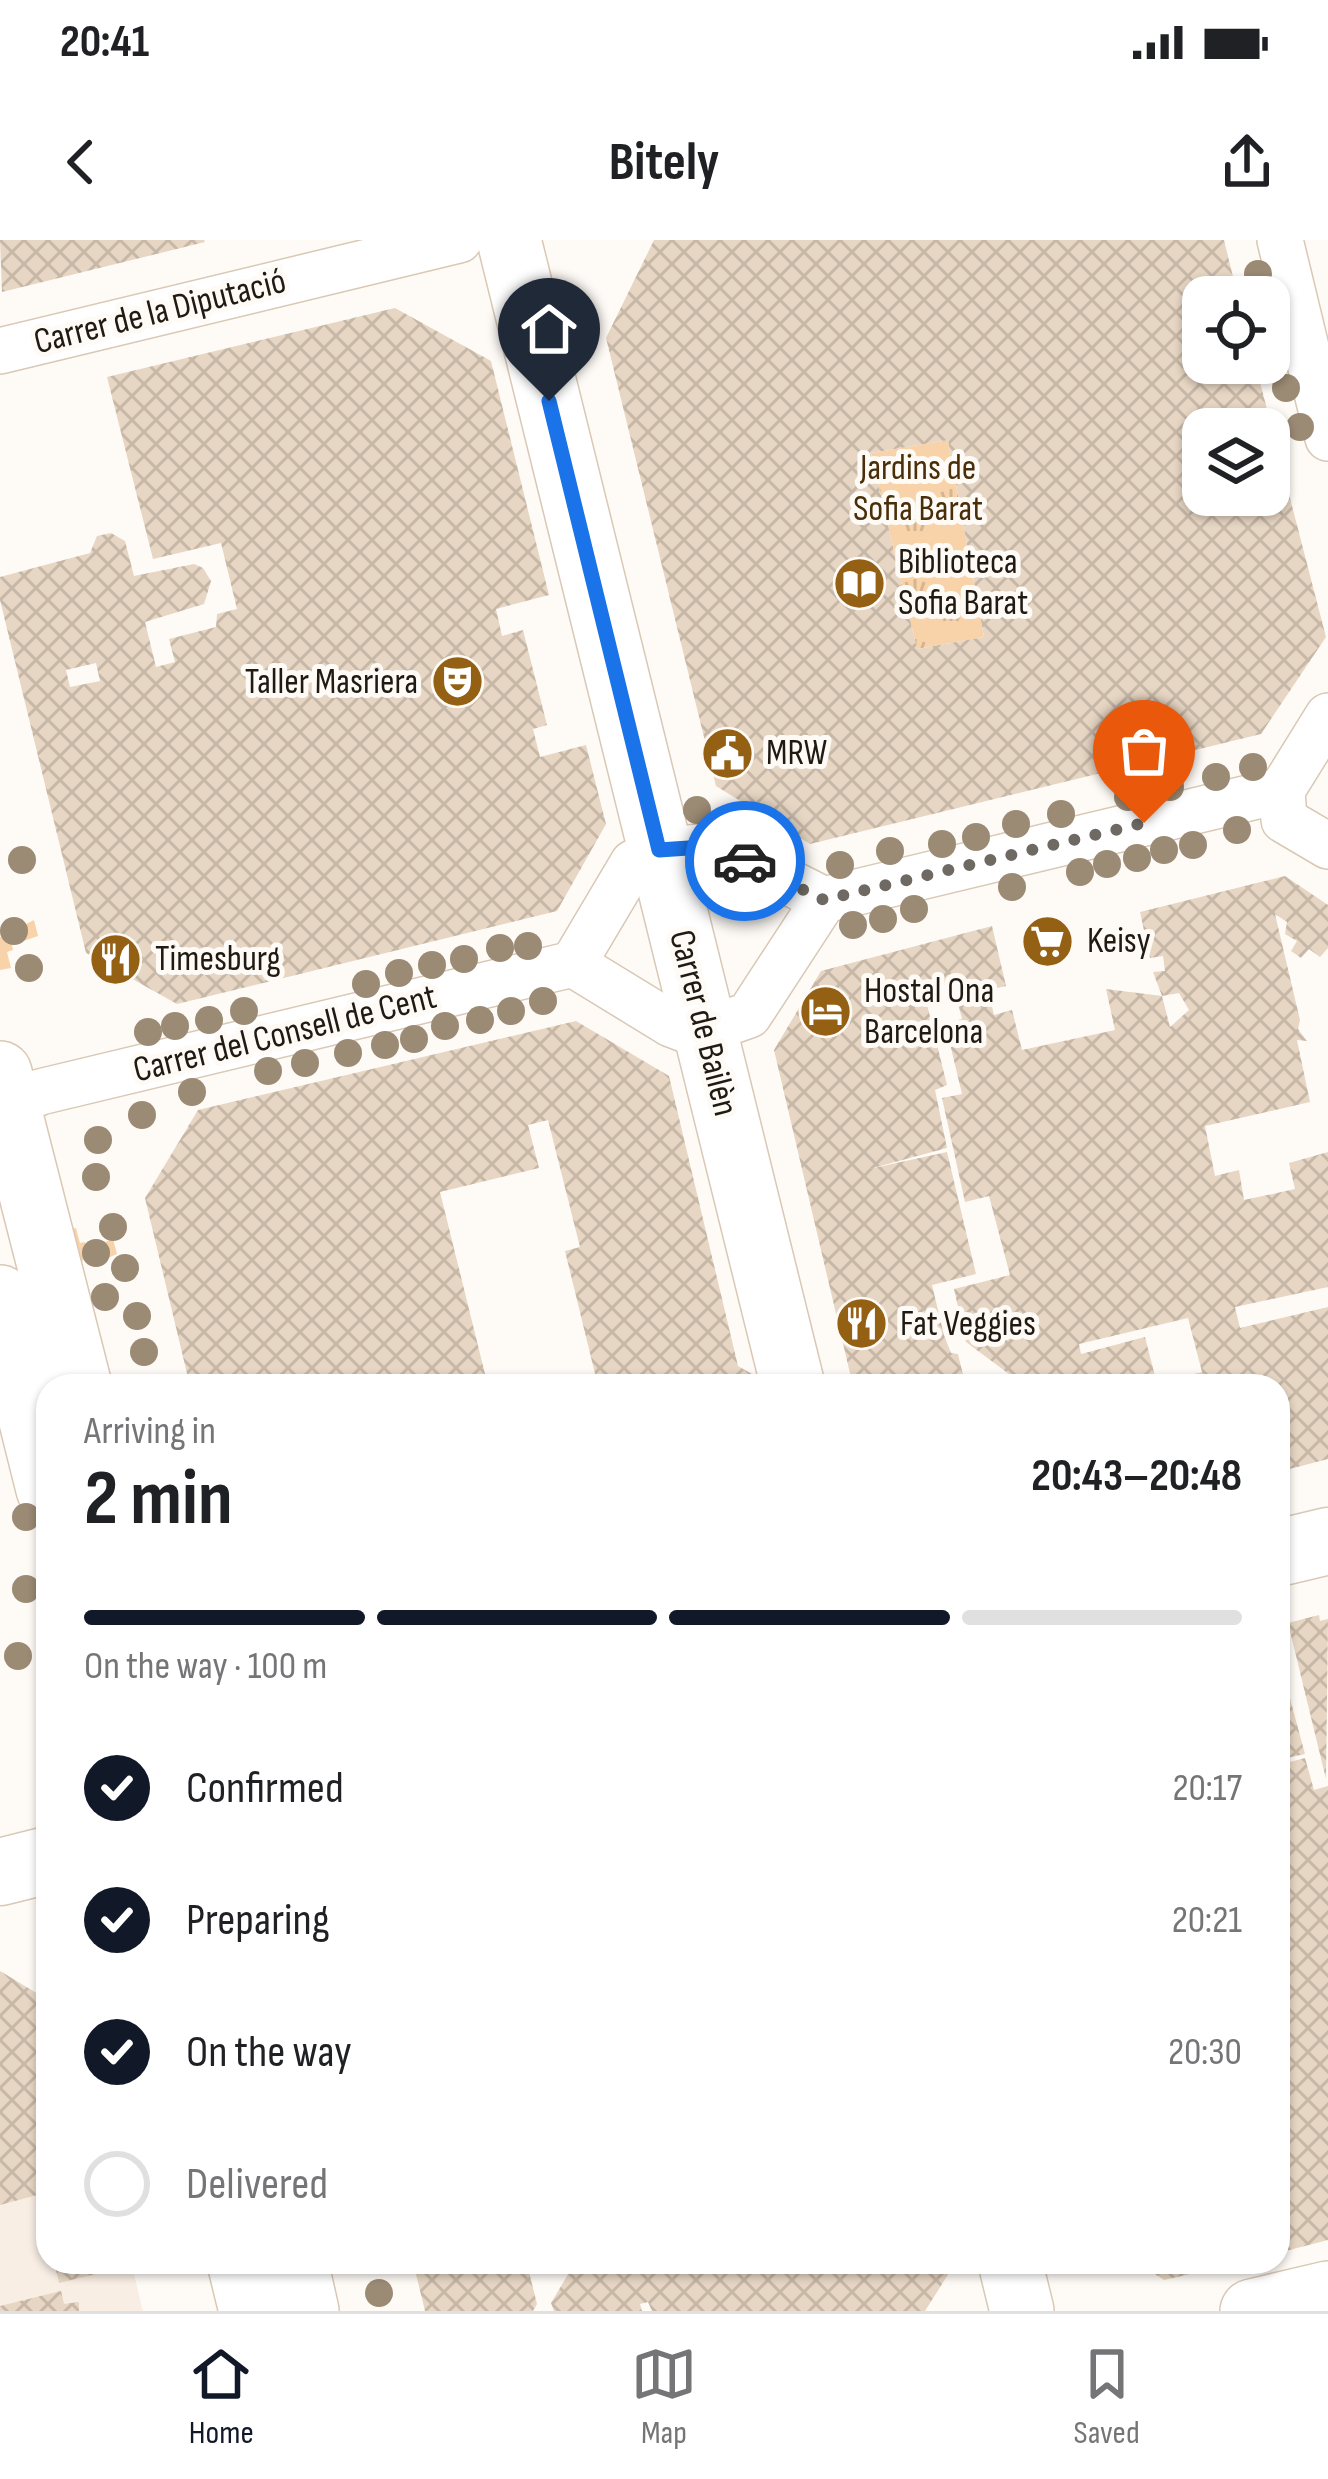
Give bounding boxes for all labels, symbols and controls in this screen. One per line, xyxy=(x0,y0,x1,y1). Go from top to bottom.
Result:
text: 20:41 xyxy=(60,15,149,70)
icon: back xyxy=(48,129,114,195)
icon: share xyxy=(1214,129,1280,195)
text: Bitely xyxy=(609,130,719,195)
street label: Carrer de la Diputació xyxy=(30,260,290,364)
map controls xyxy=(1182,276,1290,516)
button: locate xyxy=(1182,276,1290,384)
pin xyxy=(498,278,600,401)
icon: home xyxy=(516,296,582,362)
button: layers xyxy=(1182,408,1290,516)
park label: Jardins de Sofia Barat xyxy=(853,447,983,531)
place label: Biblioteca Sofia Barat xyxy=(898,541,1028,625)
library icon: Biblioteca Sofia Barat xyxy=(831,555,887,611)
theatre icon: Taller Masriera xyxy=(429,654,485,710)
place label: Taller Masriera xyxy=(245,661,418,704)
pin xyxy=(1093,700,1195,823)
icon: bag xyxy=(1111,718,1177,784)
public building icon: MRW xyxy=(699,725,755,781)
place label: MRW xyxy=(766,732,827,775)
courier xyxy=(685,801,805,921)
icon: car xyxy=(712,828,778,894)
supermarket icon: Keisy xyxy=(1020,913,1076,969)
place label: Keisy xyxy=(1087,920,1151,963)
street label: Carrer de Bailèn xyxy=(659,926,747,1120)
restaurant icon: Timesburg xyxy=(88,931,144,987)
place label: Timesburg xyxy=(155,938,281,981)
place label: Hostal Ona Barcelona xyxy=(864,970,994,1054)
street label: Carrer del Consell de Cent xyxy=(129,976,441,1092)
hotel icon: Hostal Ona Barcelona xyxy=(797,984,853,1040)
restaurant icon: Fat Veggies xyxy=(833,1296,889,1352)
place label: Fat Veggies xyxy=(900,1303,1036,1346)
text: Arriving in xyxy=(84,1408,216,1455)
text: 20:43–20:48 xyxy=(1031,1449,1242,1504)
text: 2 min xyxy=(84,1453,233,1546)
text: On the way · 100 m xyxy=(84,1643,327,1690)
icon: check xyxy=(84,1755,150,1821)
text: Confirmed xyxy=(186,1761,344,1816)
text: 20:17 xyxy=(1172,1765,1242,1812)
icon: check xyxy=(84,1887,150,1953)
text: Preparing xyxy=(186,1893,330,1948)
text: 20:21 xyxy=(1172,1897,1242,1944)
icon: check xyxy=(84,2019,150,2085)
text: On the way xyxy=(186,2025,352,2080)
text: 20:30 xyxy=(1168,2029,1242,2076)
text: Delivered xyxy=(186,2157,328,2212)
tab: Home xyxy=(188,2341,254,2453)
tab: Map xyxy=(631,2341,697,2453)
tab: Saved xyxy=(1074,2341,1140,2453)

